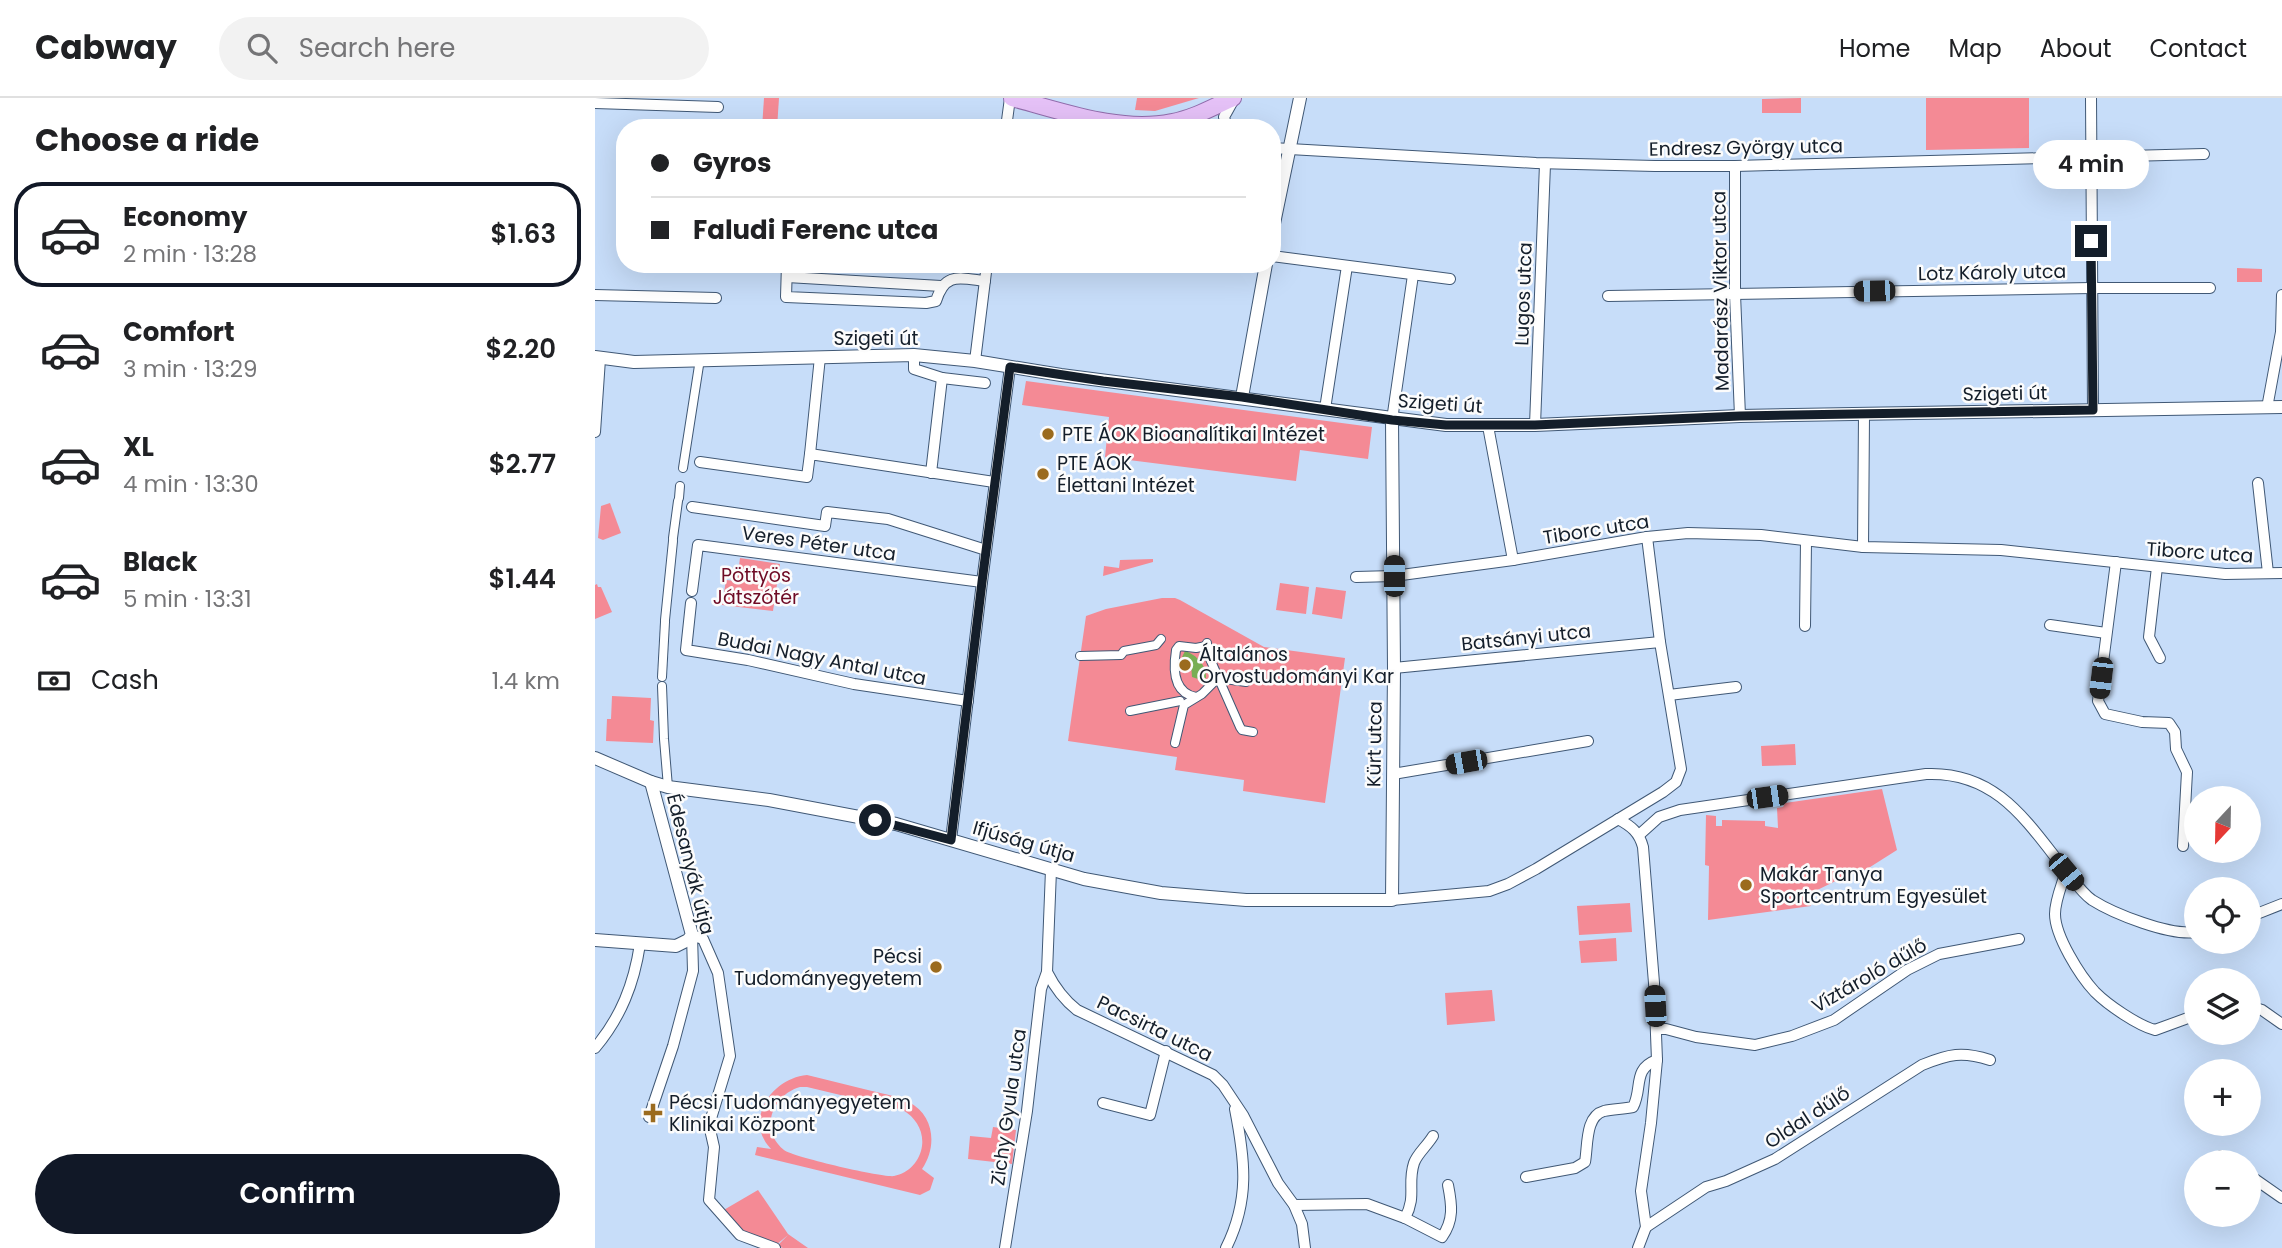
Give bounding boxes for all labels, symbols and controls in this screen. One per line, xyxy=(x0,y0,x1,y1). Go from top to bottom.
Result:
search box xyxy=(219,17,709,80)
text: Cabway xyxy=(35,24,177,71)
icon: search xyxy=(243,29,281,67)
text: Search here xyxy=(299,30,455,66)
text: Home xyxy=(1839,32,1911,65)
text: Map xyxy=(1949,32,2002,65)
text: About xyxy=(2040,32,2111,65)
text: Contact xyxy=(2149,32,2247,65)
text: Choose a ride xyxy=(35,117,259,162)
street label: Endresz György utca xyxy=(1649,132,1843,163)
callout: 4 min xyxy=(2033,139,2149,188)
text: Gyros xyxy=(693,145,771,181)
text: 4 min xyxy=(2058,148,2124,180)
street label: Madarász Viktor utca xyxy=(1705,191,1736,391)
text: Economy xyxy=(123,199,247,235)
icon: car xyxy=(39,203,102,266)
text: Faludi Ferenc utca xyxy=(693,212,939,248)
text: $1.63 xyxy=(491,216,556,252)
route end xyxy=(2075,225,2107,257)
text: 2 min · 13:28 xyxy=(123,238,257,270)
street label: Lugos utca xyxy=(1508,242,1539,346)
street label: Lotz Károly utca xyxy=(1918,258,2066,287)
car xyxy=(1853,280,1896,302)
text: Comfort xyxy=(123,314,235,350)
icon: car xyxy=(39,318,102,381)
street label: Szigeti út xyxy=(834,325,918,352)
text: $2.20 xyxy=(486,331,556,367)
text: 3 min · 13:29 xyxy=(123,353,257,385)
street label: Szigeti út xyxy=(1962,379,2048,408)
street label: Szigeti út xyxy=(1397,387,1483,420)
place label: PTE ÁOK Bioanalítikai Intézet xyxy=(1062,421,1325,448)
marker: PTE ÁOK Bioanalítikai Intézet xyxy=(1040,426,1056,442)
text: XL xyxy=(123,429,154,465)
icon: car xyxy=(39,433,102,496)
text: $2.77 xyxy=(489,446,556,482)
place label: PTE ÁOK Élettani Intézet xyxy=(1057,450,1195,499)
marker: PTE ÁOK Élettani Intézet xyxy=(1035,466,1051,482)
text: 4 min · 13:30 xyxy=(123,468,259,500)
street label: Tiborc utca xyxy=(1541,508,1651,551)
street label: Veres Péter utca xyxy=(740,519,898,568)
street label: Tiborc utca xyxy=(2146,535,2254,570)
text: Black xyxy=(123,544,197,580)
icon: car xyxy=(39,548,102,611)
car xyxy=(1384,555,1405,597)
text: $1.44 xyxy=(488,561,556,597)
park label: Pöttyös Játszótér xyxy=(713,562,799,611)
text: 5 min · 13:31 xyxy=(123,583,252,615)
street label: Batsányi utca xyxy=(1460,617,1592,658)
street label: Budai Nagy Antal utca xyxy=(715,625,929,692)
place label: Általános Orvostudományi Kar xyxy=(1199,641,1394,690)
car xyxy=(2089,656,2114,700)
marker: Általános Orvostudományi Kar xyxy=(1177,657,1193,673)
icon: cash xyxy=(35,662,73,700)
text: Cash xyxy=(91,662,159,698)
text: 1.4 km xyxy=(492,665,560,697)
street label: Kürt utca xyxy=(1360,701,1389,787)
car xyxy=(1444,748,1489,776)
car xyxy=(1745,784,1790,810)
north arrow xyxy=(2184,786,2261,863)
map controls xyxy=(2184,786,2261,1227)
street label: Édesanyák útja xyxy=(660,791,721,937)
route start xyxy=(859,804,891,836)
street label: Ifjúság útja xyxy=(970,814,1078,869)
car xyxy=(2045,849,2088,895)
place label: Makár Tanya Sportcentrum Egyesület xyxy=(1760,861,1987,910)
marker: Makár Tanya Sportcentrum Egyesület xyxy=(1738,877,1754,893)
button: locate xyxy=(2184,877,2261,954)
street label: Víztároló dűlő xyxy=(1807,932,1932,1019)
place label: Pécsi Tudományegyetem xyxy=(734,943,922,992)
marker: Pécsi Tudományegyetem xyxy=(928,959,944,975)
button: layers xyxy=(2184,968,2261,1045)
car xyxy=(1644,984,1667,1028)
street label: Pacsirta utca xyxy=(1093,989,1217,1068)
street label: Zichy Gyula utca xyxy=(984,1027,1033,1187)
button: + xyxy=(2184,1059,2261,1136)
street label: Oldal dűlő xyxy=(1759,1080,1855,1155)
place label: Pécsi Tudományegyetem Klinikai Központ xyxy=(669,1089,911,1138)
marker: Pécsi Tudományegyetem Klinikai Központ xyxy=(643,1103,663,1123)
button: − xyxy=(2184,1150,2261,1227)
button: Confirm xyxy=(35,1154,560,1234)

